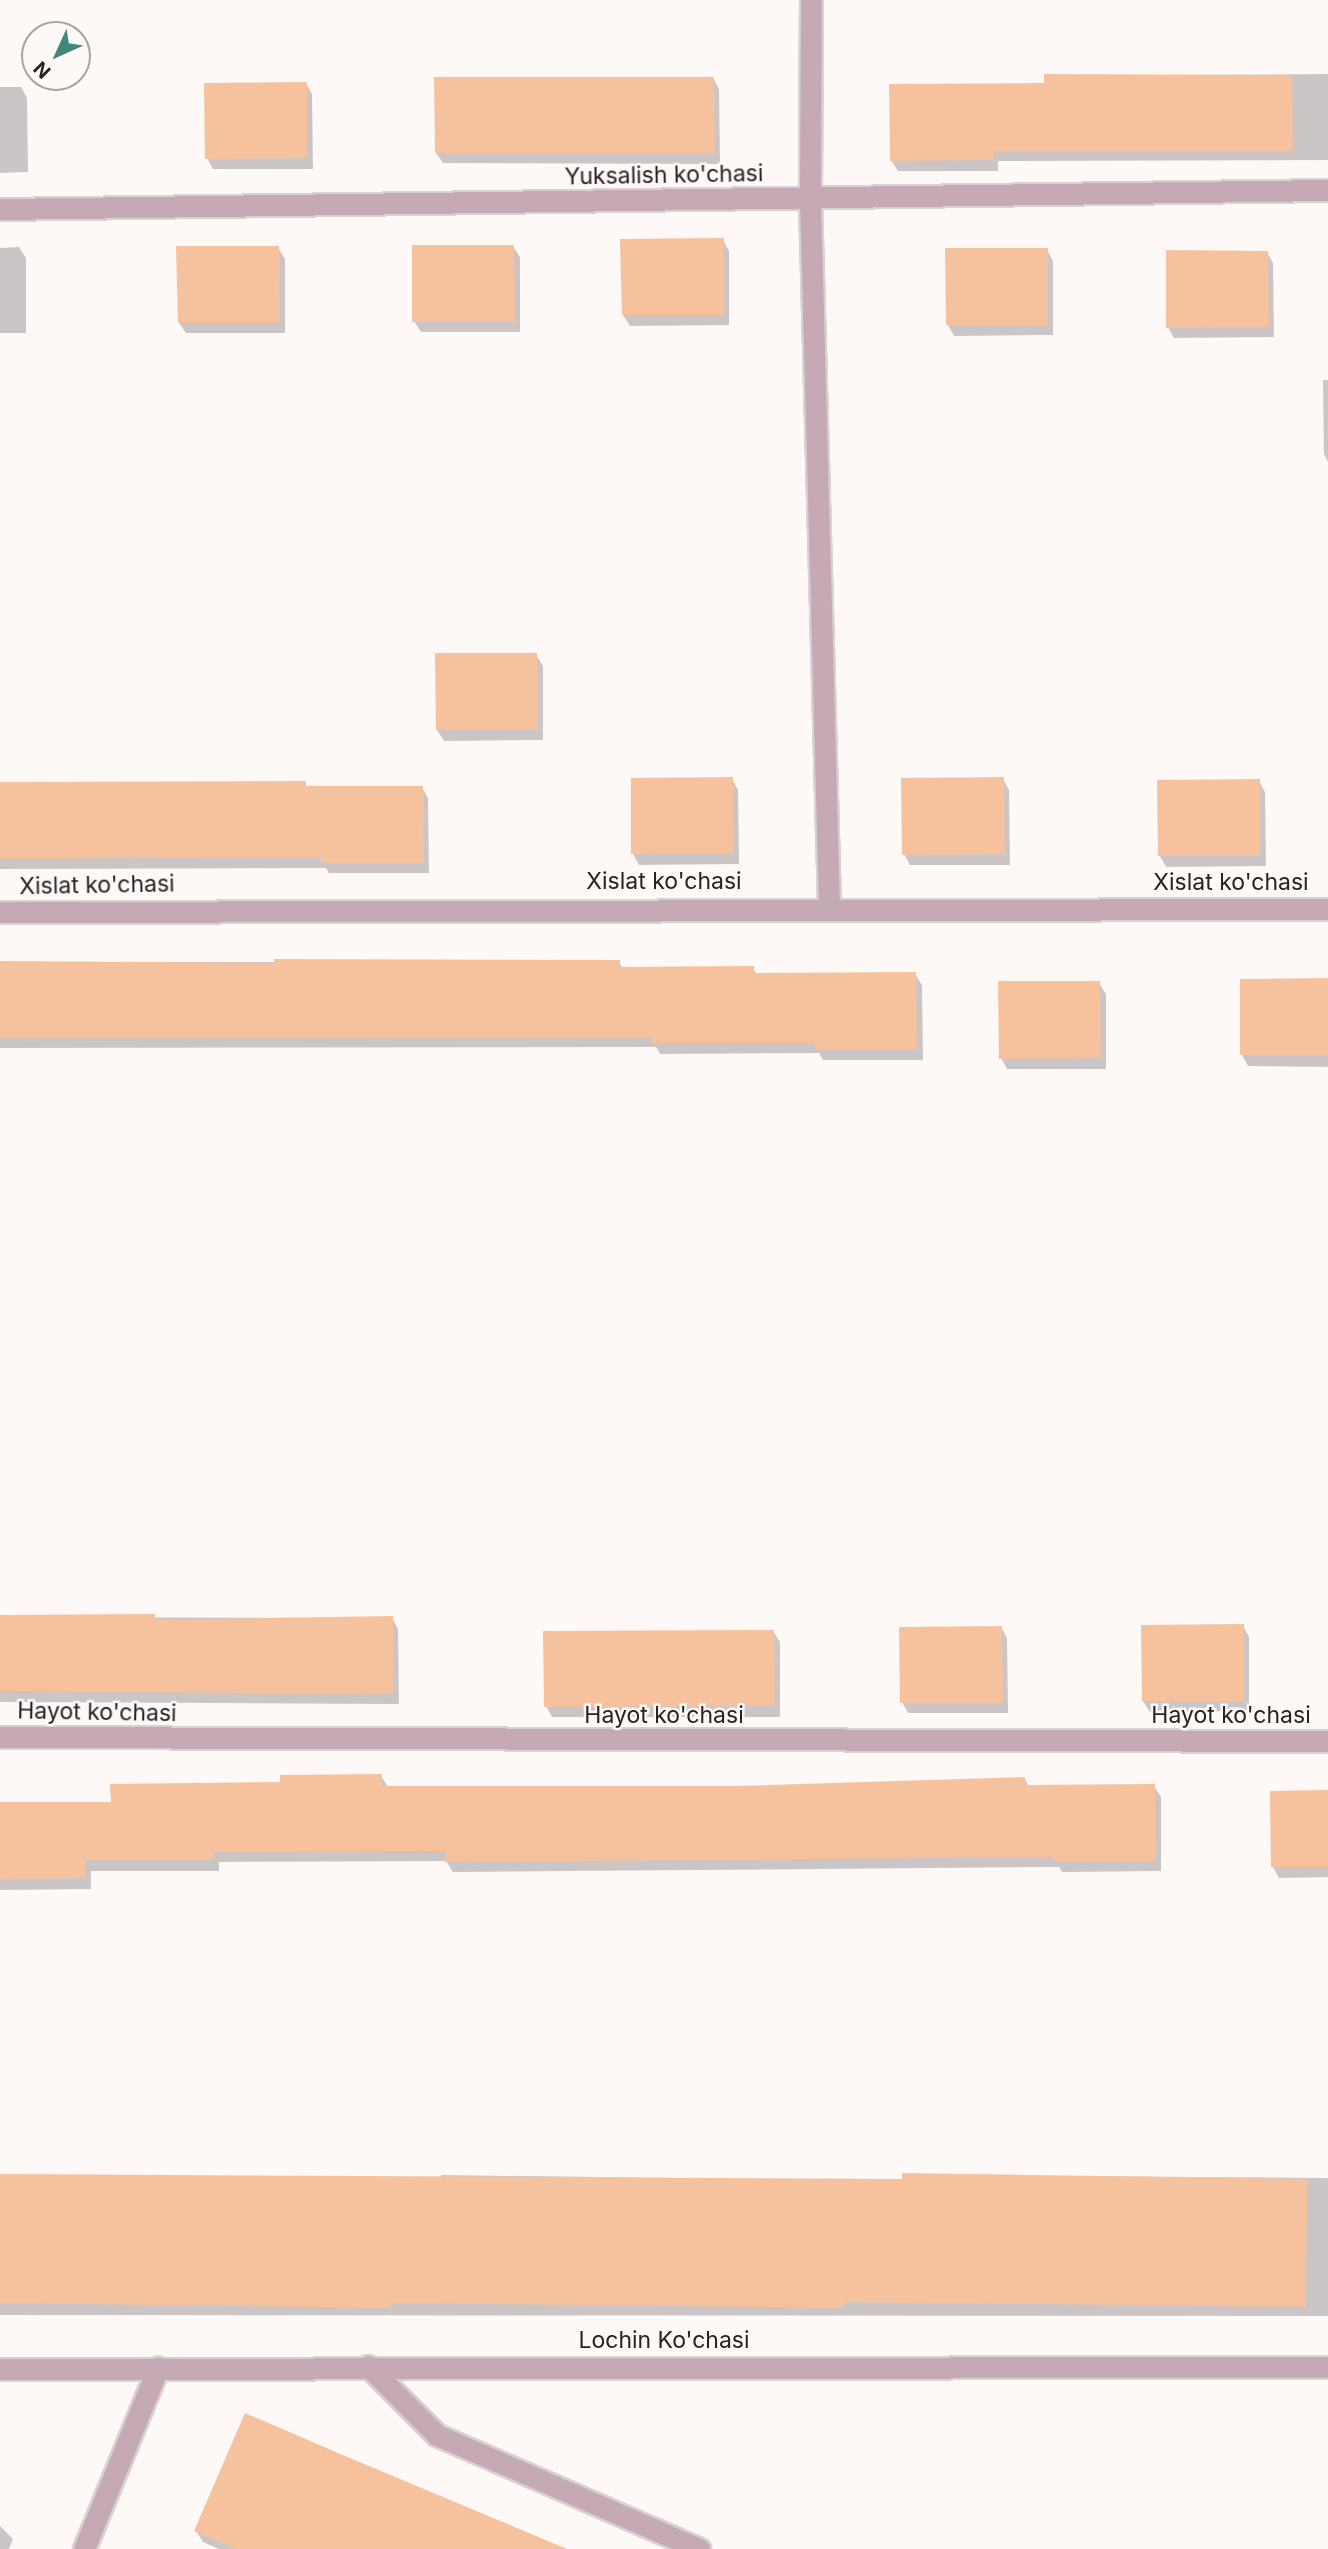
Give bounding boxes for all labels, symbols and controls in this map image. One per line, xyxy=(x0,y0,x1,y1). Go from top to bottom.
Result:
north arrow xyxy=(21,21,91,91)
text: N xyxy=(29,57,55,83)
street label: Yuksalish ko'chasi xyxy=(564,159,764,191)
street label: Xislat ko'chasi xyxy=(586,867,742,895)
street label: Xislat ko'chasi xyxy=(1153,868,1309,896)
street label: Xislat ko'chasi xyxy=(19,870,175,900)
street label: Hayot ko'chasi xyxy=(17,1697,177,1727)
street label: Hayot ko'chasi xyxy=(584,1701,744,1729)
street label: Hayot ko'chasi xyxy=(1151,1701,1311,1729)
street label: Lochin Ko'chasi xyxy=(578,2326,750,2354)

